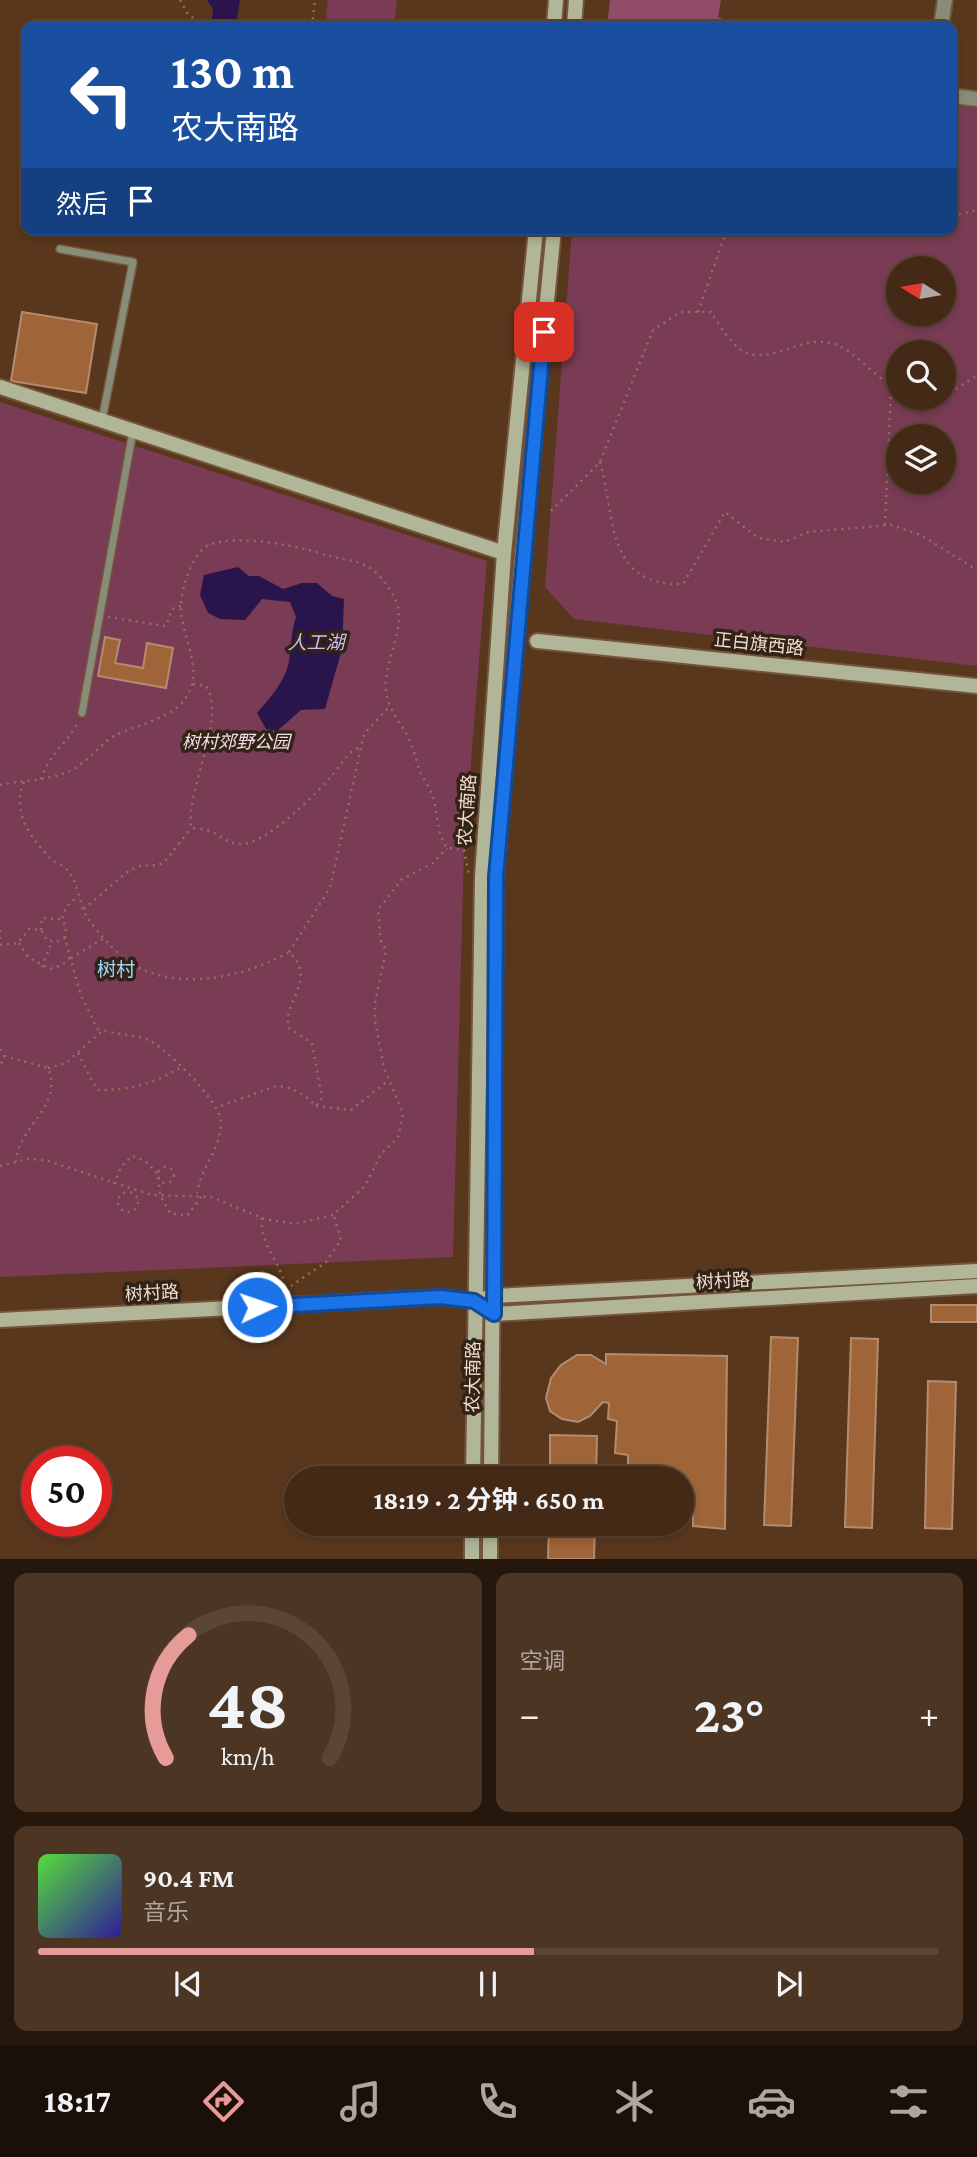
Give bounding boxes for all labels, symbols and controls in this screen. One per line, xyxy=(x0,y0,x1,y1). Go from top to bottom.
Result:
text: 130 m xyxy=(171,44,294,99)
icon: left xyxy=(56,49,147,140)
text: 农大南路 xyxy=(171,110,299,146)
icon: arrive xyxy=(122,182,160,220)
text: 然后 xyxy=(56,190,108,219)
north arrow xyxy=(886,256,956,326)
map controls xyxy=(886,256,956,494)
pin xyxy=(514,302,574,362)
icon: arrive xyxy=(525,313,563,351)
button: search xyxy=(886,340,956,410)
button: layers xyxy=(886,424,956,494)
street label: 正白旗西路 xyxy=(713,629,805,659)
water label: 人工湖 xyxy=(287,632,347,653)
park label: 树村郊野公园 xyxy=(182,732,293,752)
street label: 农大南路 xyxy=(455,773,479,847)
district label: 树村 xyxy=(97,959,135,980)
position arrow xyxy=(220,1270,294,1344)
street label: 树村路 xyxy=(696,1270,750,1292)
street label: 树村路 xyxy=(125,1282,179,1304)
street label: 农大南路 xyxy=(462,1341,484,1413)
speed limit sign: 50 xyxy=(21,1446,112,1537)
text: 18:19 · 2 分钟 · 650 m xyxy=(374,1486,604,1515)
text: 空调 xyxy=(520,1648,566,1674)
text: 48 xyxy=(207,1664,289,1745)
text: 23° xyxy=(694,1685,765,1743)
text: − xyxy=(520,1693,540,1735)
text: + xyxy=(919,1693,939,1735)
text: km/h xyxy=(221,1743,275,1770)
text: 90.4 FM xyxy=(143,1864,235,1893)
text: 音乐 xyxy=(143,1899,189,1925)
icon: previous xyxy=(169,1965,207,2003)
icon: pause xyxy=(469,1965,507,2003)
icon: next xyxy=(770,1965,808,2003)
icon: directions xyxy=(199,2077,248,2126)
icon: music xyxy=(336,2077,385,2126)
icon: phone xyxy=(473,2077,522,2126)
icon: climate xyxy=(610,2077,659,2126)
icon: car xyxy=(747,2077,796,2126)
icon: filters xyxy=(884,2077,933,2126)
text: 18:17 xyxy=(44,2083,111,2119)

